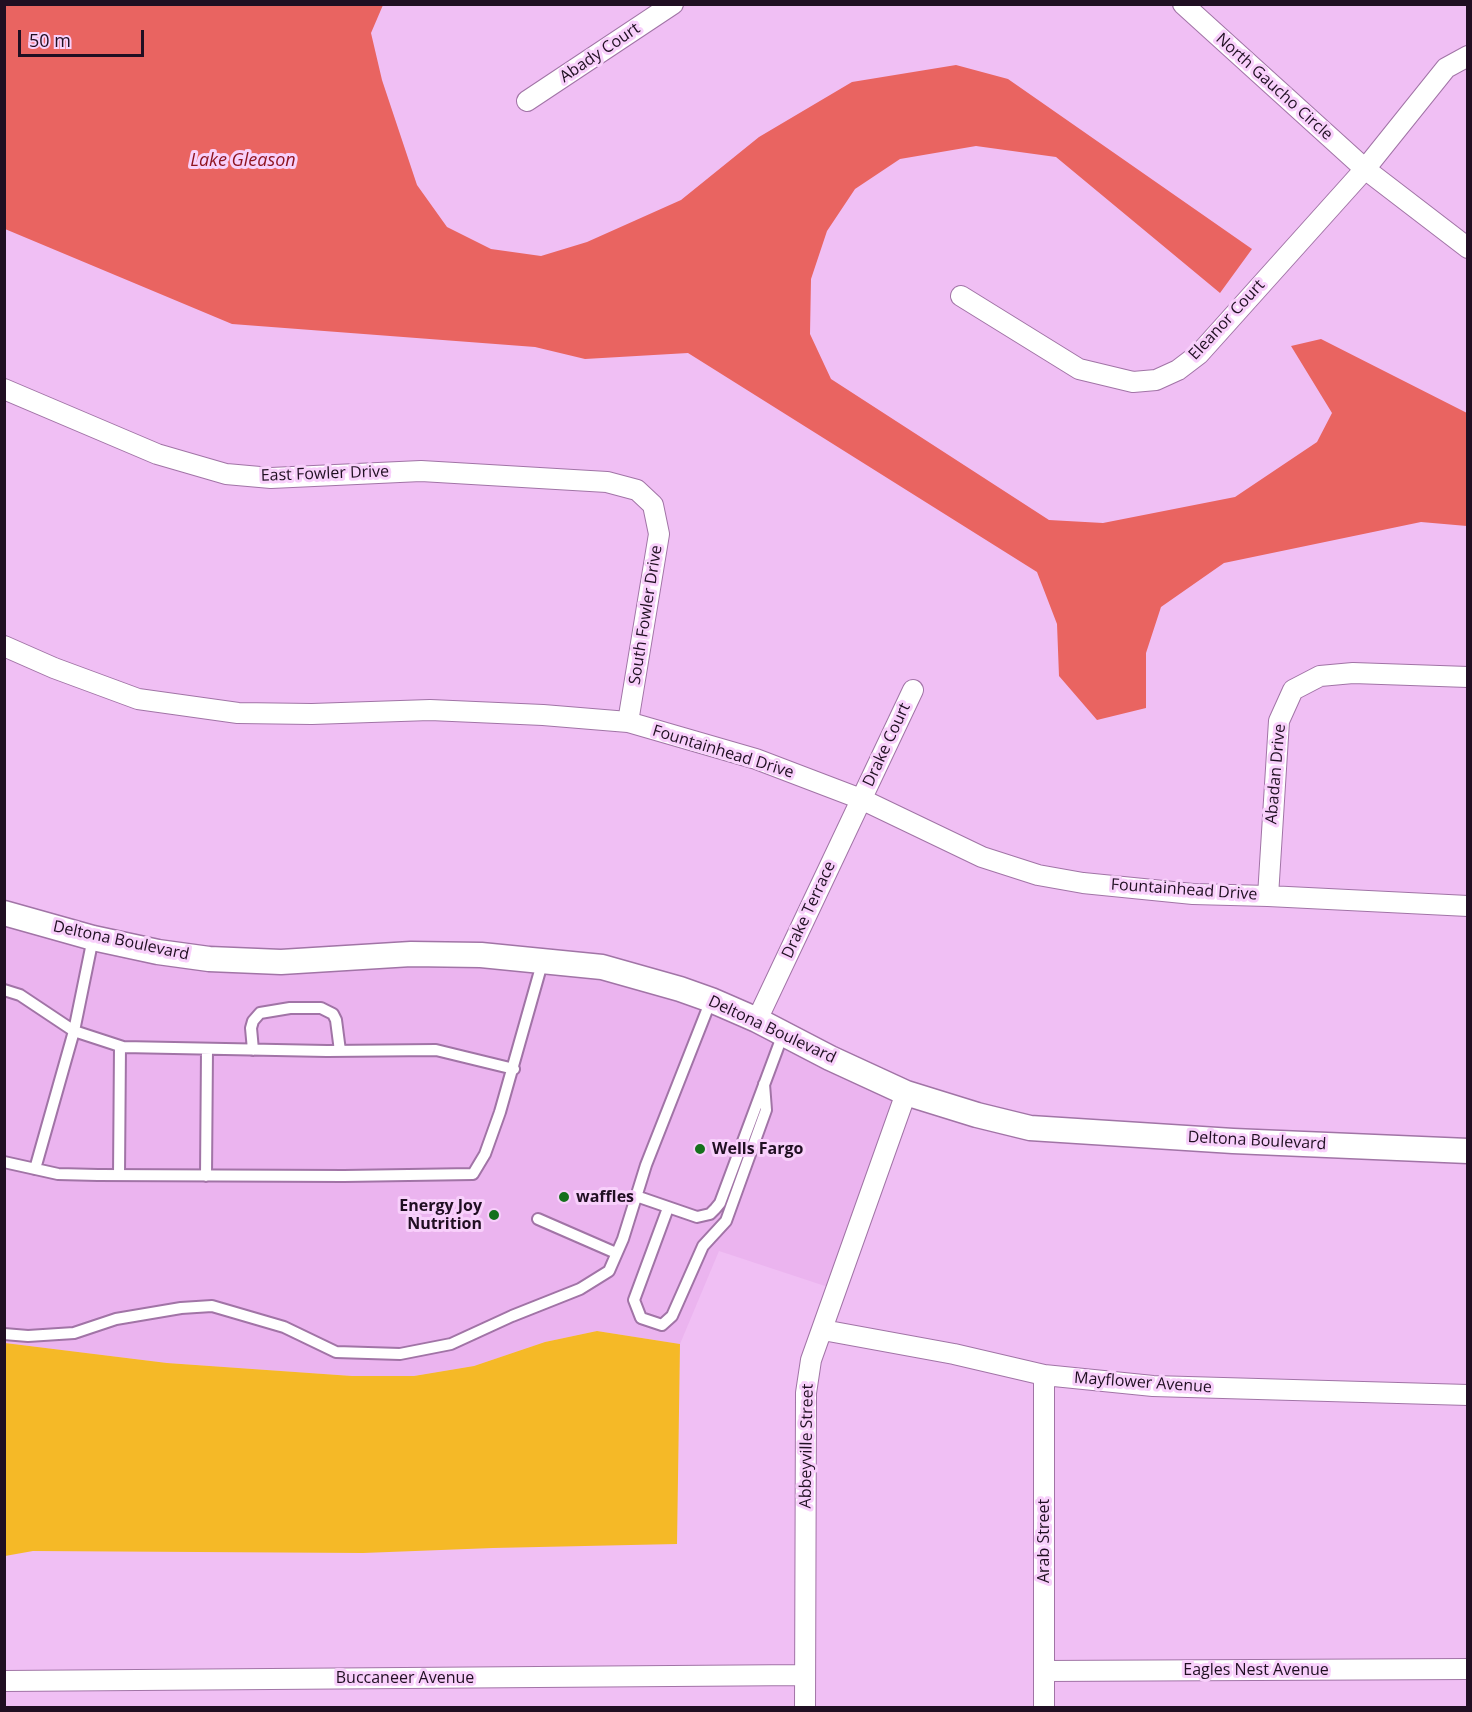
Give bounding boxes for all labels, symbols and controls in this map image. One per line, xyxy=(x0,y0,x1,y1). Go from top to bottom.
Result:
scale bar xyxy=(21,18,147,56)
street label: Abady Court xyxy=(556,19,644,87)
text: 50 m xyxy=(29,28,71,52)
street label: North Gaucho Circle xyxy=(1212,29,1336,145)
water label: Lake Gleason xyxy=(190,150,296,172)
street label: Eleanor Court xyxy=(1185,276,1269,364)
street label: East Fowler Drive xyxy=(260,462,390,486)
street label: South Fowler Drive xyxy=(625,544,667,686)
street label: Drake Court xyxy=(859,700,915,790)
street label: Fountainhead Drive xyxy=(650,721,796,783)
street label: Abadan Drive xyxy=(1262,723,1290,825)
street label: Drake Terrace xyxy=(778,858,840,962)
street label: Fountainhead Drive xyxy=(1110,875,1258,905)
street label: Deltona Boulevard xyxy=(51,917,191,965)
street label: Deltona Boulevard xyxy=(705,992,839,1068)
street label: Deltona Boulevard xyxy=(1187,1128,1327,1154)
place label: Wells Fargo xyxy=(712,1139,803,1159)
marker: Wells Fargo xyxy=(693,1142,707,1156)
place label: waffles xyxy=(576,1187,634,1207)
marker: waffles xyxy=(557,1190,571,1204)
place label: Energy Joy Nutrition xyxy=(399,1196,482,1234)
marker: Energy Joy Nutrition xyxy=(487,1208,501,1222)
street label: Mayflower Avenue xyxy=(1073,1369,1213,1397)
street label: Abbeyville Street xyxy=(796,1384,818,1508)
street label: Arab Street xyxy=(1034,1499,1054,1583)
street label: Eagles Nest Avenue xyxy=(1183,1660,1329,1680)
street label: Buccaneer Avenue xyxy=(336,1668,474,1688)

